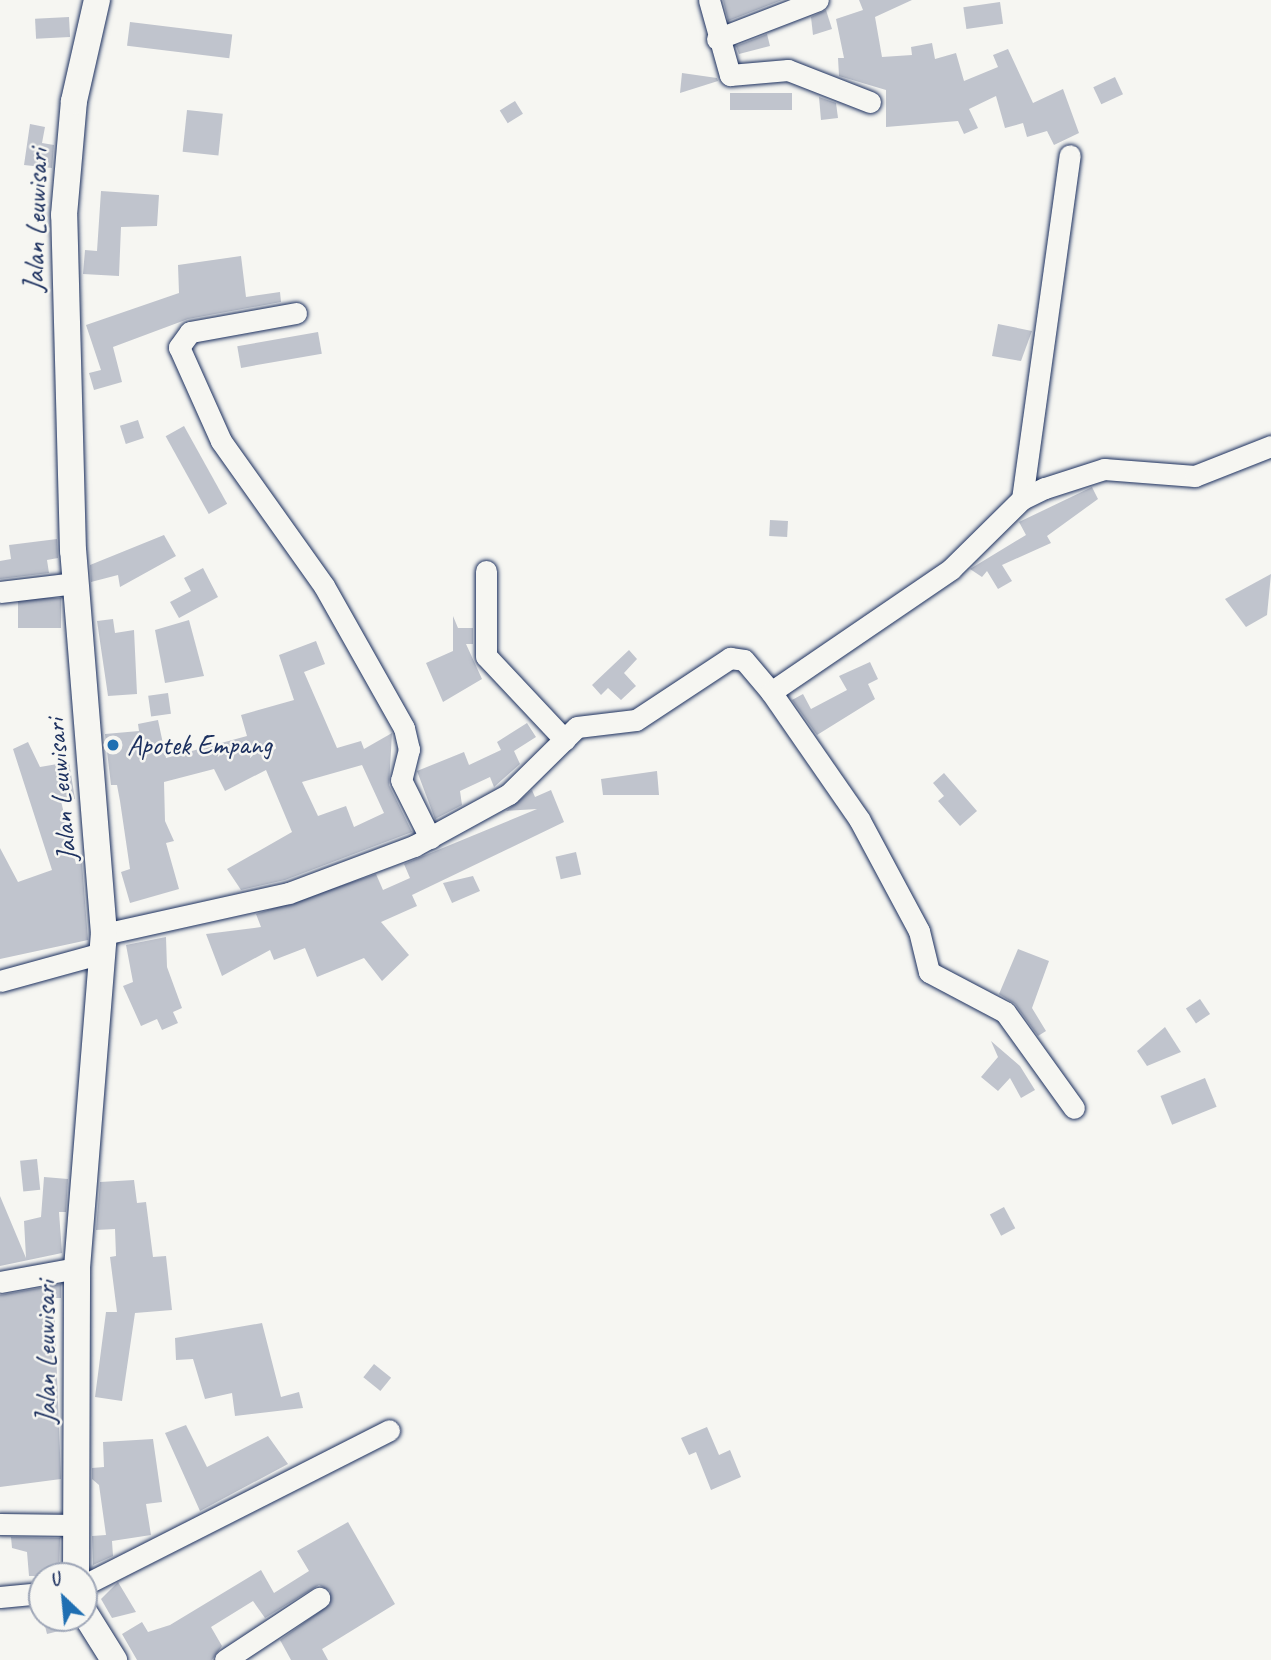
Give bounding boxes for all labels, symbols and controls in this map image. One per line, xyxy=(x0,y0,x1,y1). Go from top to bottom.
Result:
street label: Jalan Leuwisari xyxy=(17,147,55,293)
street label: Jalan Leuwisari xyxy=(38,717,84,863)
place label: Apotek Empang xyxy=(127,728,273,762)
marker: Apotek Empang xyxy=(105,737,121,753)
street label: Jalan Leuwisari xyxy=(29,1280,63,1424)
north arrow xyxy=(28,1562,98,1632)
text: U xyxy=(45,1567,64,1593)

